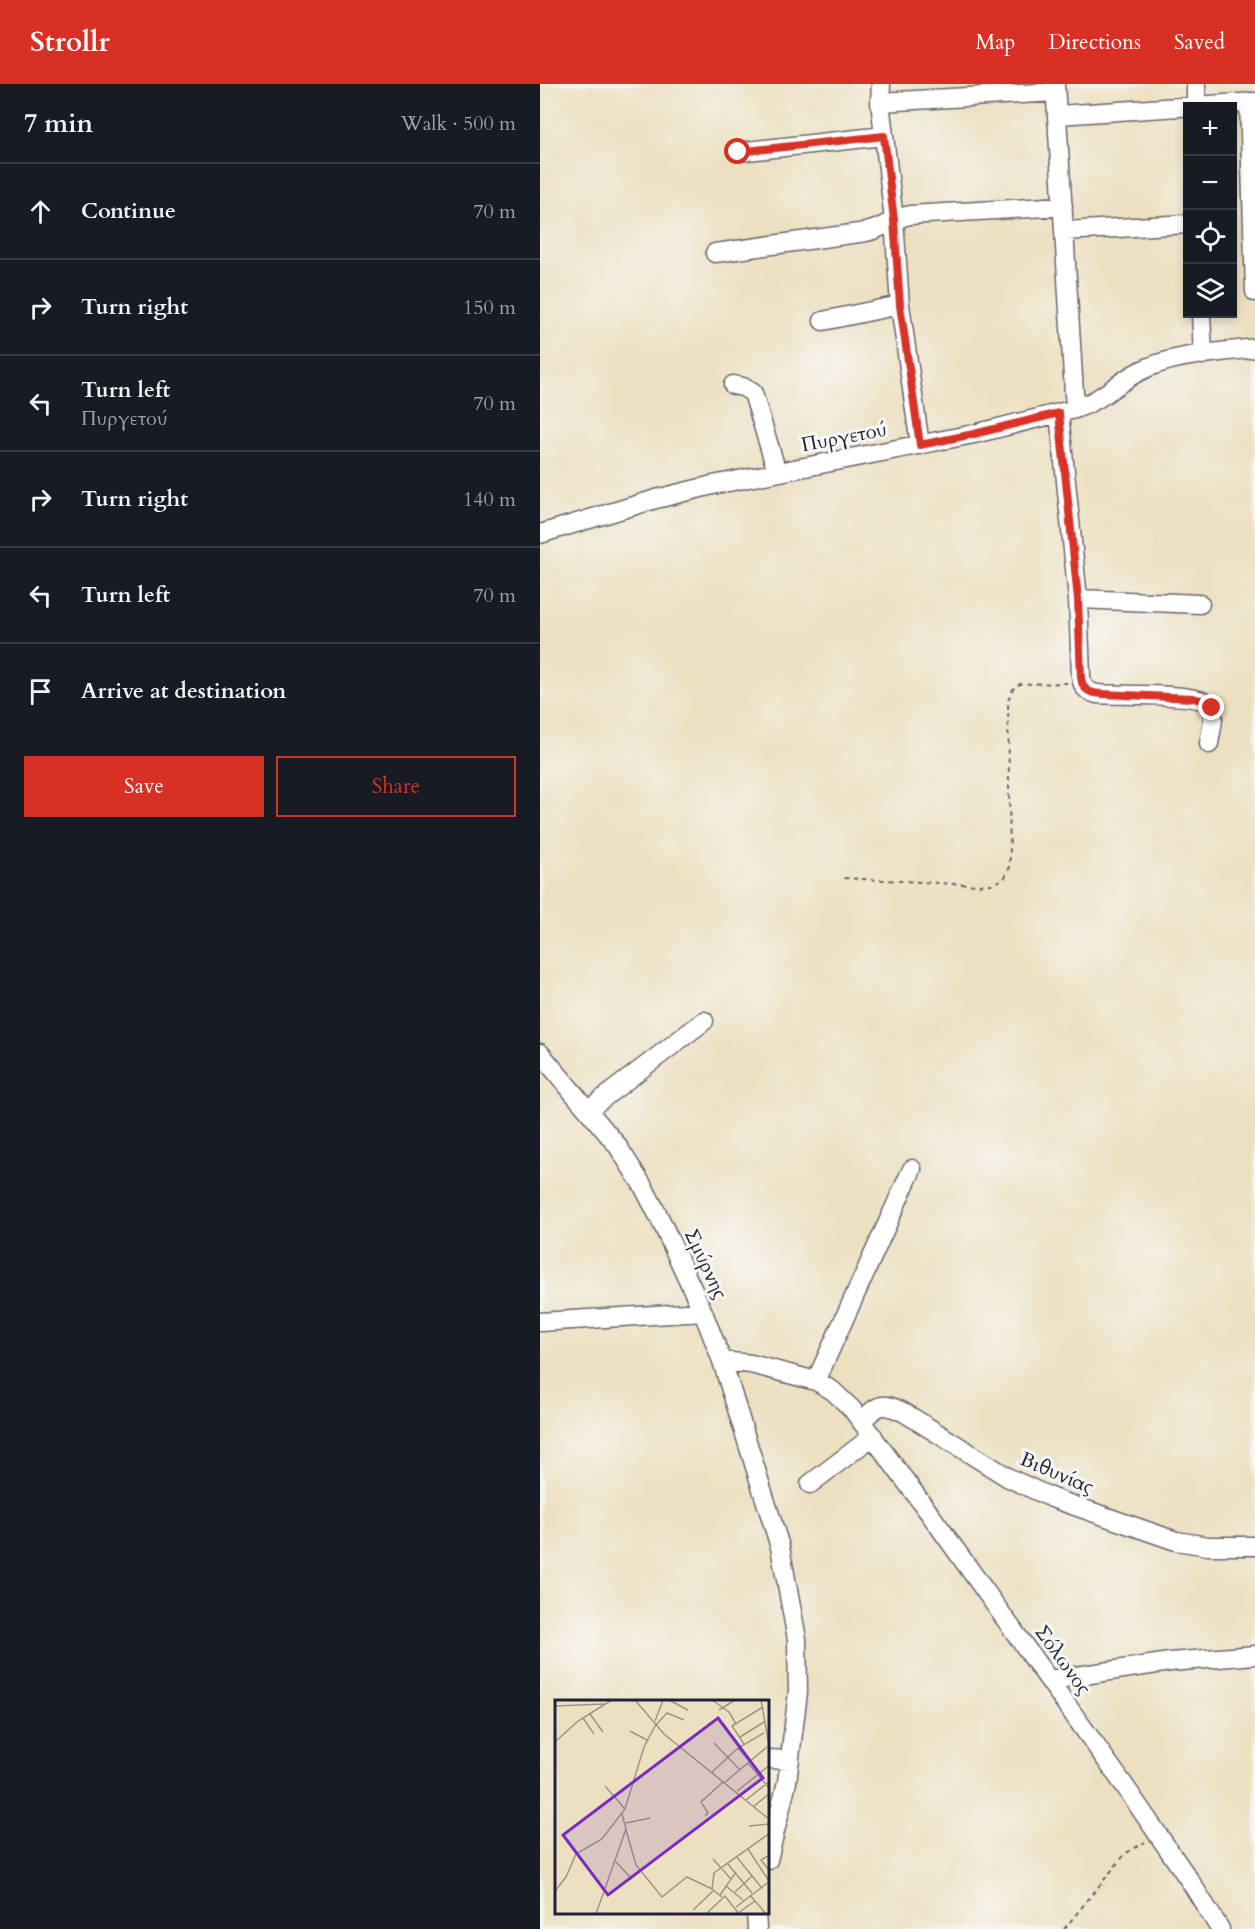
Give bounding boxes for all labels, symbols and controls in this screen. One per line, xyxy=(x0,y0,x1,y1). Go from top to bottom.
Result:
text: Strollr xyxy=(30,23,110,61)
text: Map xyxy=(975,28,1015,57)
text: Directions xyxy=(1048,28,1141,57)
text: Saved xyxy=(1174,28,1225,57)
map controls xyxy=(1183,102,1237,318)
button: + xyxy=(1183,102,1237,156)
text: 7 min xyxy=(24,106,93,141)
text: Walk · 500 m xyxy=(401,110,516,137)
route start xyxy=(724,138,750,164)
button: − xyxy=(1183,156,1237,210)
icon: ahead xyxy=(24,195,57,228)
text: Continue xyxy=(81,196,176,226)
text: 70 m xyxy=(473,198,516,225)
button: locate xyxy=(1183,210,1237,264)
button: layers xyxy=(1183,264,1237,318)
icon: right xyxy=(24,291,57,324)
text: Turn right xyxy=(81,292,188,322)
text: 150 m xyxy=(463,294,516,321)
text: Turn left xyxy=(81,375,170,405)
icon: left xyxy=(24,387,57,420)
text: 70 m xyxy=(473,390,516,417)
text: Πυργετού xyxy=(81,405,167,432)
street label: Πυργετού xyxy=(799,416,889,458)
icon: right xyxy=(24,483,57,516)
text: Turn right xyxy=(81,484,188,514)
text: 140 m xyxy=(463,486,516,513)
icon: left xyxy=(24,579,57,612)
text: Turn left xyxy=(81,580,170,610)
text: 70 m xyxy=(473,582,516,609)
icon: arrive xyxy=(24,675,57,708)
text: Arrive at destination xyxy=(81,676,286,706)
route end xyxy=(1198,694,1224,720)
button: Save xyxy=(24,756,264,817)
button: Share xyxy=(276,756,516,817)
street label: Σμύρνης xyxy=(678,1225,734,1304)
street label: Βιθυνίας xyxy=(1016,1445,1098,1501)
street label: Σόλωνος xyxy=(1029,1620,1098,1701)
inset map xyxy=(555,1700,770,1914)

